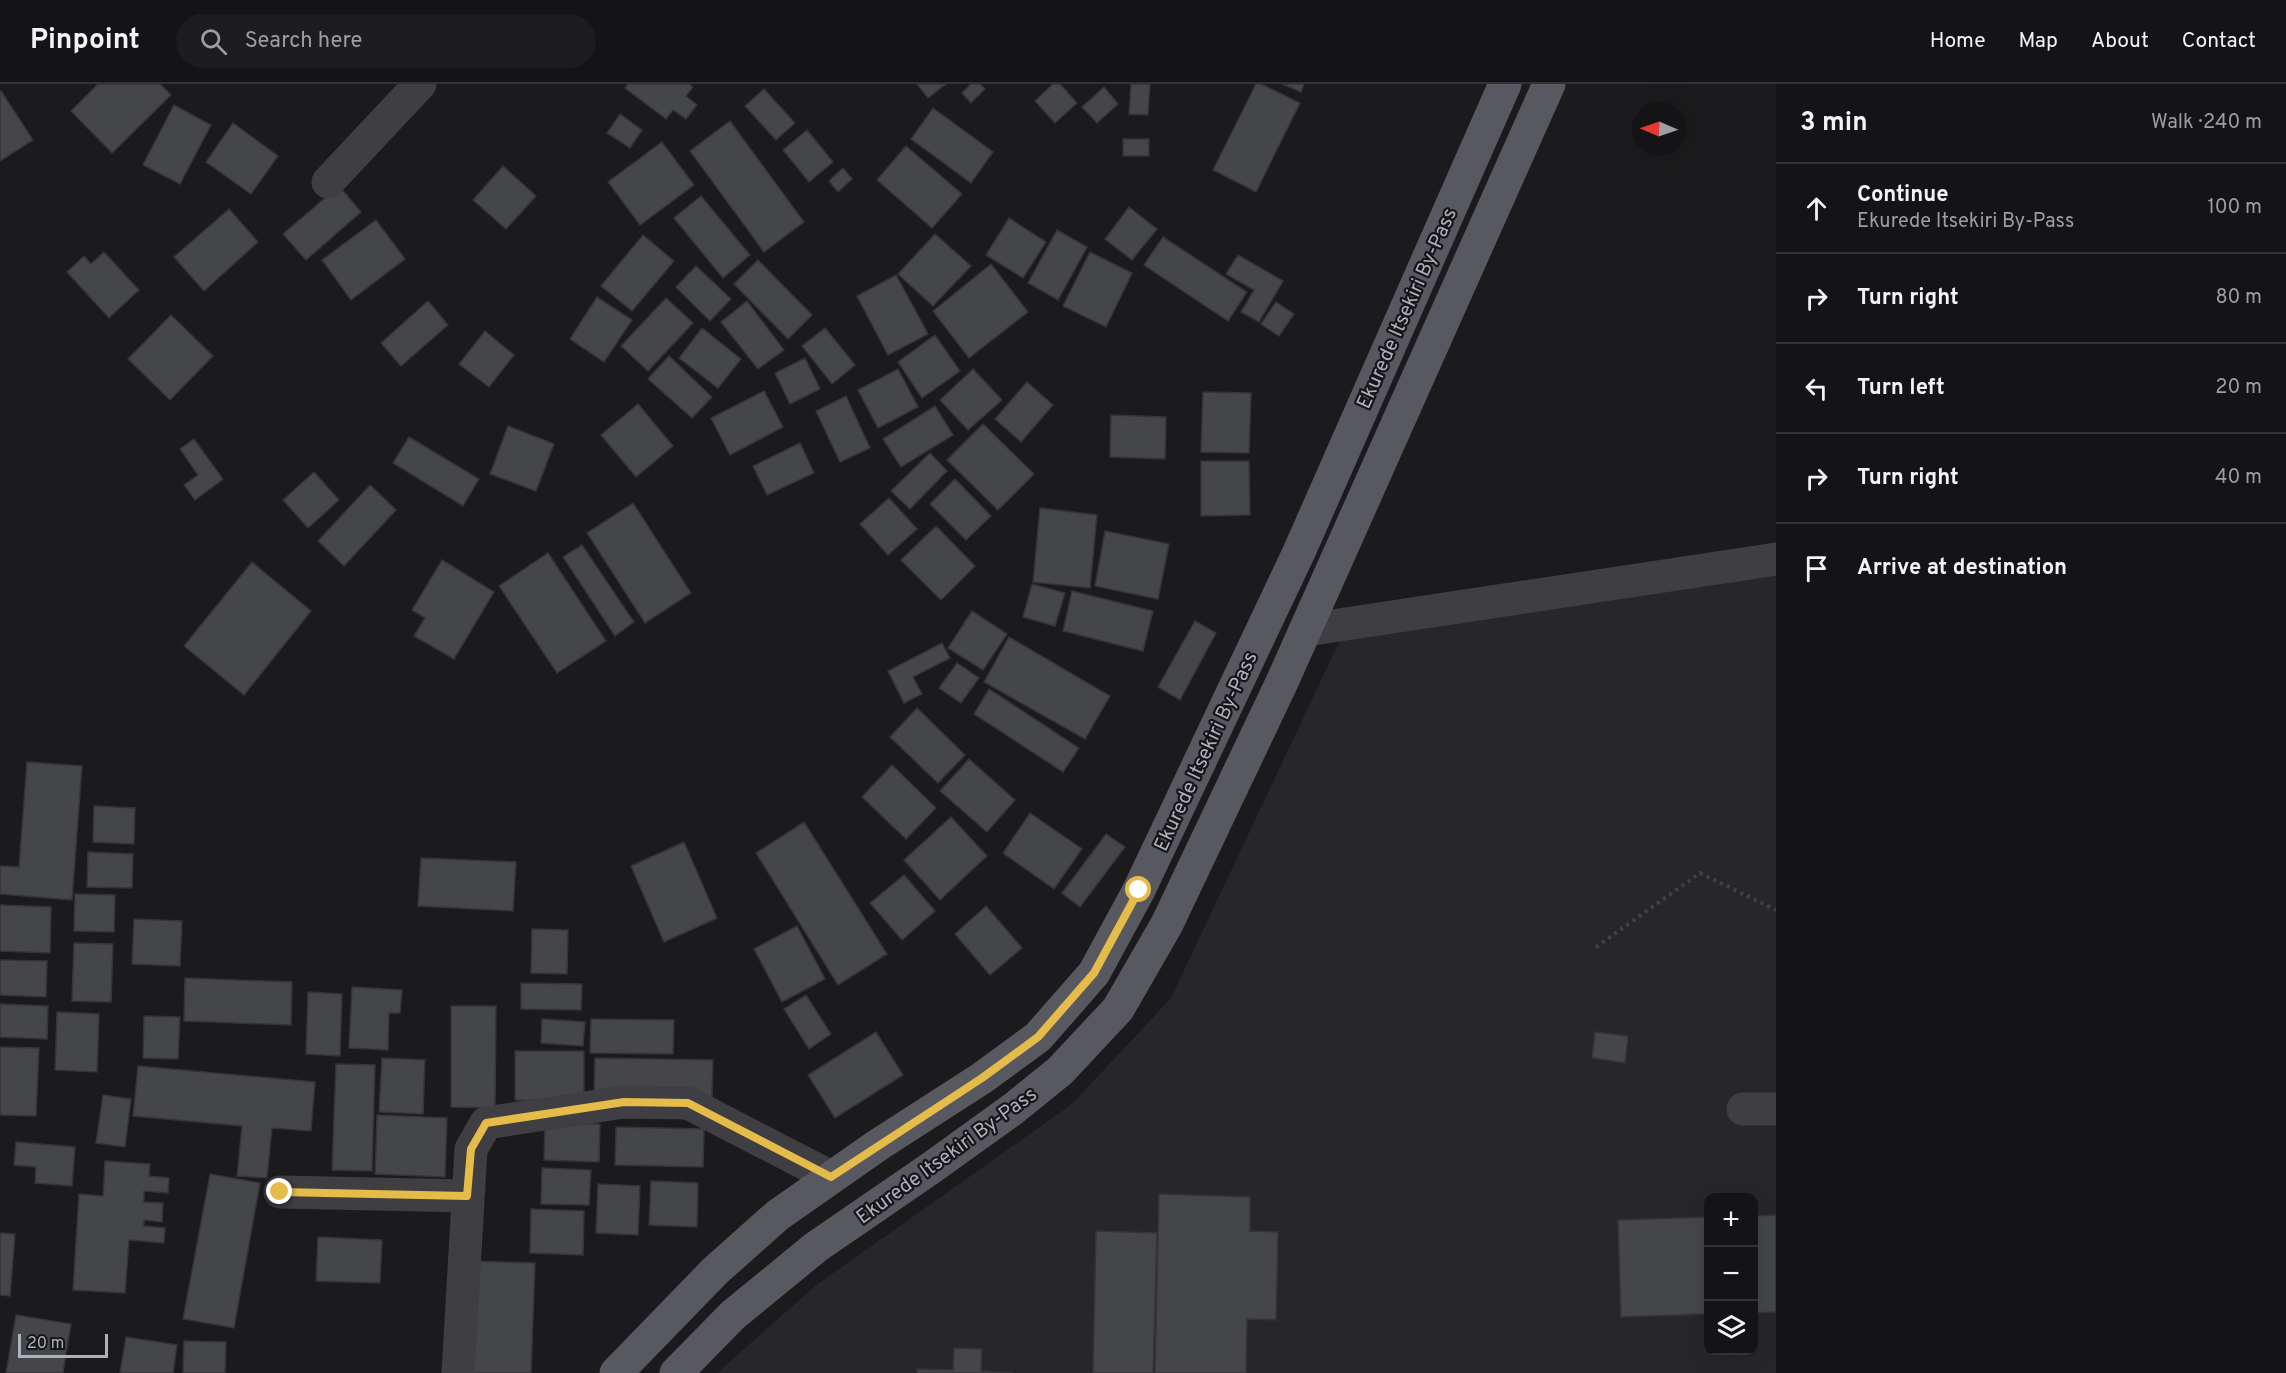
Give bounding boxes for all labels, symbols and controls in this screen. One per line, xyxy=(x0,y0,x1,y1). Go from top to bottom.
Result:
search box xyxy=(176,14,596,68)
text: Pinpoint xyxy=(30,23,140,59)
icon: search xyxy=(197,25,230,58)
text: Search here xyxy=(245,28,362,55)
text: Home xyxy=(1930,28,1986,55)
text: Map xyxy=(2019,28,2058,55)
text: About xyxy=(2091,28,2149,55)
text: Contact xyxy=(2182,28,2256,55)
north arrow xyxy=(1632,102,1686,156)
text: 3 min xyxy=(1800,107,1868,140)
text: Walk · 240 m xyxy=(2151,110,2262,136)
text: Continue xyxy=(1857,182,1948,209)
icon: ahead xyxy=(1800,192,1833,225)
text: 100 m xyxy=(2207,195,2262,221)
street label: Ekurede Itsekiri By-Pass xyxy=(1352,204,1464,413)
text: Ekurede Itsekiri By-Pass xyxy=(1857,209,2074,235)
icon: right xyxy=(1800,282,1833,315)
text: Turn right xyxy=(1857,285,1959,312)
text: 80 m xyxy=(2216,285,2262,311)
icon: left xyxy=(1800,372,1833,405)
text: Turn left xyxy=(1857,375,1945,402)
text: 20 m xyxy=(2215,375,2262,401)
icon: right xyxy=(1800,462,1833,495)
text: Turn right xyxy=(1857,465,1959,492)
text: 40 m xyxy=(2215,465,2262,491)
icon: arrive xyxy=(1800,552,1833,585)
text: Arrive at destination xyxy=(1857,555,2067,582)
street label: Ekurede Itsekiri By-Pass xyxy=(1149,648,1265,856)
route start xyxy=(1125,876,1151,902)
street label: Ekurede Itsekiri By-Pass xyxy=(852,1082,1043,1231)
route end xyxy=(266,1178,292,1204)
map controls xyxy=(1704,1193,1758,1355)
button: + xyxy=(1704,1193,1758,1247)
button: − xyxy=(1704,1247,1758,1301)
button: layers xyxy=(1704,1301,1758,1355)
scale bar xyxy=(18,1331,108,1358)
text: 20 m xyxy=(27,1334,64,1354)

